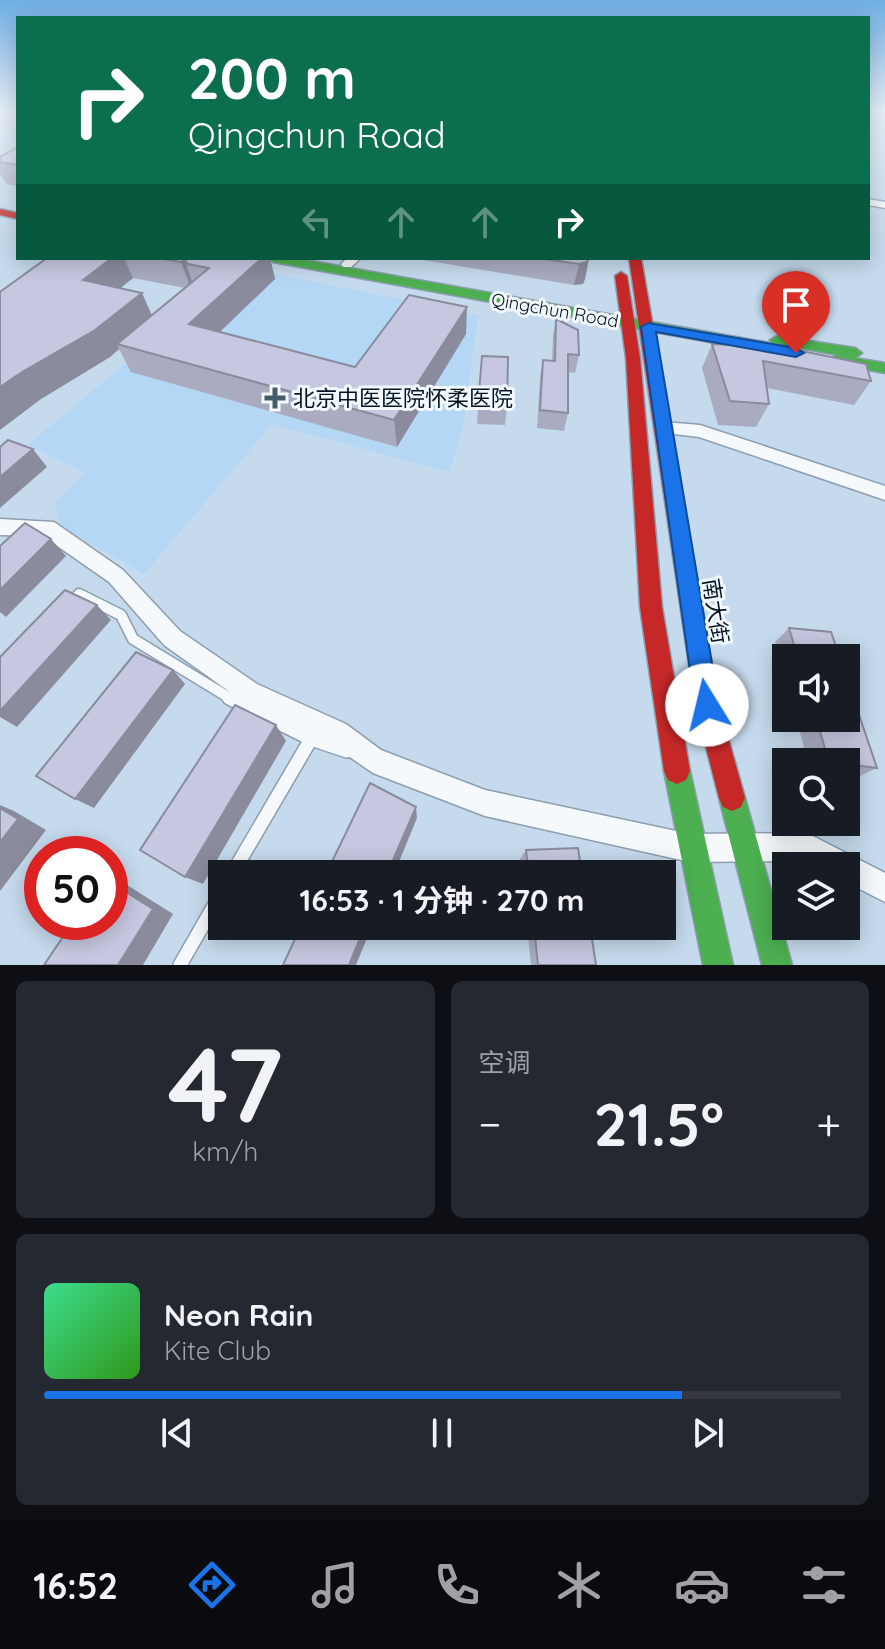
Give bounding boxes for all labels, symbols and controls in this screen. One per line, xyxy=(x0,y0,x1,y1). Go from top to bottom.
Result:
text: 200 m xyxy=(188,43,356,113)
icon: right xyxy=(56,48,160,152)
text: Qingchun Road xyxy=(188,112,446,157)
icon: left xyxy=(295,200,339,244)
icon: ahead xyxy=(379,200,423,244)
icon: ahead xyxy=(463,200,507,244)
icon: right xyxy=(547,200,591,244)
pin xyxy=(762,271,830,353)
icon: arrive xyxy=(774,283,818,327)
street label: Qingchun Road xyxy=(490,287,620,333)
place label: 北京中医医院怀柔医院 xyxy=(293,384,513,412)
marker: 北京中医医院怀柔医院 xyxy=(264,387,286,409)
street label: 南大街 xyxy=(697,576,735,646)
map controls xyxy=(772,644,860,940)
button: sound xyxy=(772,644,860,732)
position arrow xyxy=(665,663,749,747)
button: search xyxy=(772,748,860,836)
speed limit sign: 50 xyxy=(24,836,128,940)
button: layers xyxy=(772,852,860,940)
text: 16:53 · 1 分钟 · 270 m xyxy=(300,881,584,919)
text: 47 xyxy=(168,1018,283,1148)
text: 空调 xyxy=(479,1046,531,1079)
text: 21.5° xyxy=(594,1086,724,1161)
text: − xyxy=(479,1096,501,1151)
text: + xyxy=(816,1096,841,1151)
text: km/h xyxy=(192,1135,258,1168)
text: Neon Rain xyxy=(164,1296,313,1334)
text: Kite Club xyxy=(164,1334,271,1367)
icon: previous xyxy=(155,1411,199,1455)
icon: pause xyxy=(420,1411,464,1455)
icon: next xyxy=(686,1411,730,1455)
icon: directions xyxy=(184,1557,240,1613)
icon: music xyxy=(307,1557,363,1613)
icon: phone xyxy=(429,1557,485,1613)
icon: climate xyxy=(551,1557,607,1613)
icon: car xyxy=(674,1557,730,1613)
icon: filters xyxy=(796,1557,852,1613)
text: 16:52 xyxy=(33,1563,118,1608)

